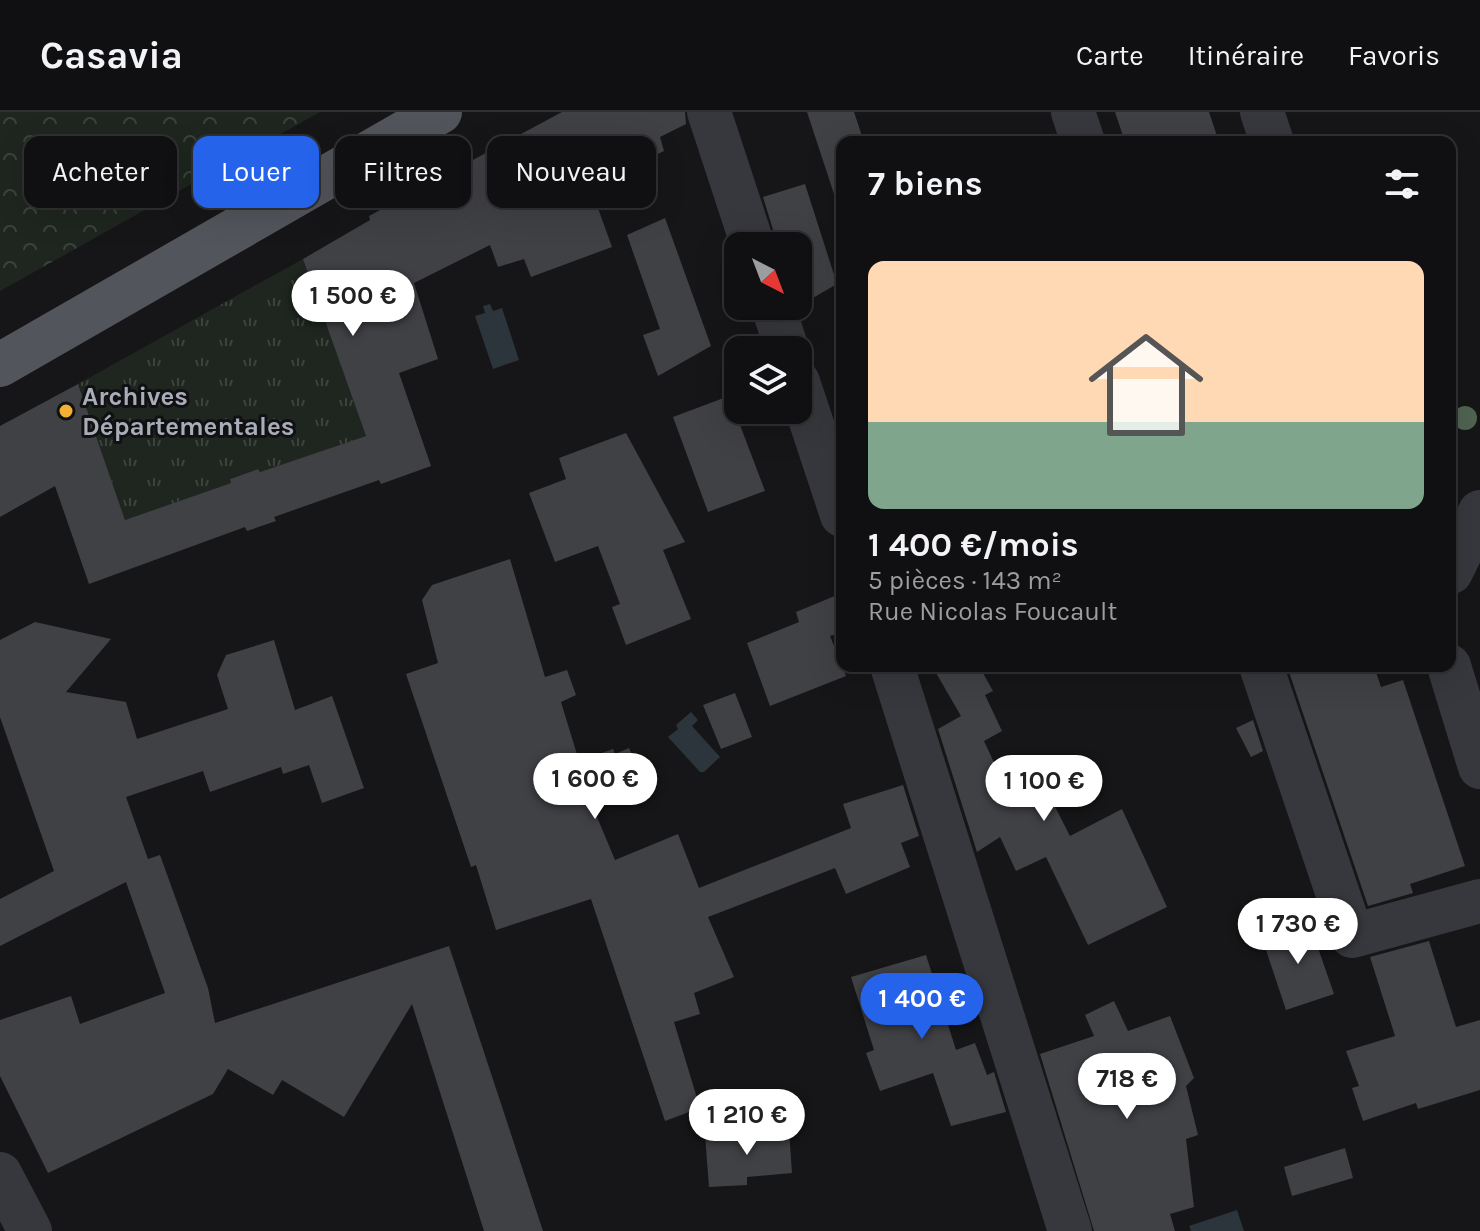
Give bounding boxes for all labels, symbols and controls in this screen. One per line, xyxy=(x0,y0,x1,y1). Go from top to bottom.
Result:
text: Casavia xyxy=(40,33,183,78)
text: Carte xyxy=(1076,39,1144,72)
text: Itinéraire xyxy=(1188,39,1304,72)
text: Favoris xyxy=(1348,39,1440,72)
chip: Acheter xyxy=(24,136,177,208)
chip: Louer xyxy=(193,136,319,208)
chip: Filtres xyxy=(335,136,471,208)
chip: Nouveau xyxy=(487,136,656,208)
icon: filters xyxy=(1380,162,1424,206)
text: 7 biens xyxy=(868,164,983,204)
north arrow xyxy=(724,232,812,320)
map controls xyxy=(724,232,812,424)
pin: 1 500 € xyxy=(279,270,427,338)
text: 1 500 € xyxy=(310,280,396,311)
icon: home xyxy=(1074,313,1218,457)
button: layers xyxy=(724,336,812,424)
place label: Archives Départementales xyxy=(82,381,294,442)
marker: Archives Départementales xyxy=(57,402,75,420)
text: 1 400 €/mois xyxy=(868,525,1079,565)
text: 5 pièces · 143 m² xyxy=(868,565,1062,596)
text: Rue Nicolas Foucault xyxy=(868,596,1117,627)
pin: 1 600 € xyxy=(521,753,669,821)
pin: 1 100 € xyxy=(970,755,1118,823)
text: 1 600 € xyxy=(551,763,639,794)
text: 1 100 € xyxy=(1003,765,1085,796)
pin: 1 730 € xyxy=(1224,898,1372,966)
text: 1 730 € xyxy=(1256,908,1340,939)
pin: 1 400 € xyxy=(848,973,996,1041)
text: 1 400 € xyxy=(878,983,966,1014)
pin: 718 € xyxy=(1071,1053,1183,1121)
text: 718 € xyxy=(1096,1063,1158,1094)
pin: 1 210 € xyxy=(673,1089,821,1157)
text: 1 210 € xyxy=(707,1099,787,1130)

